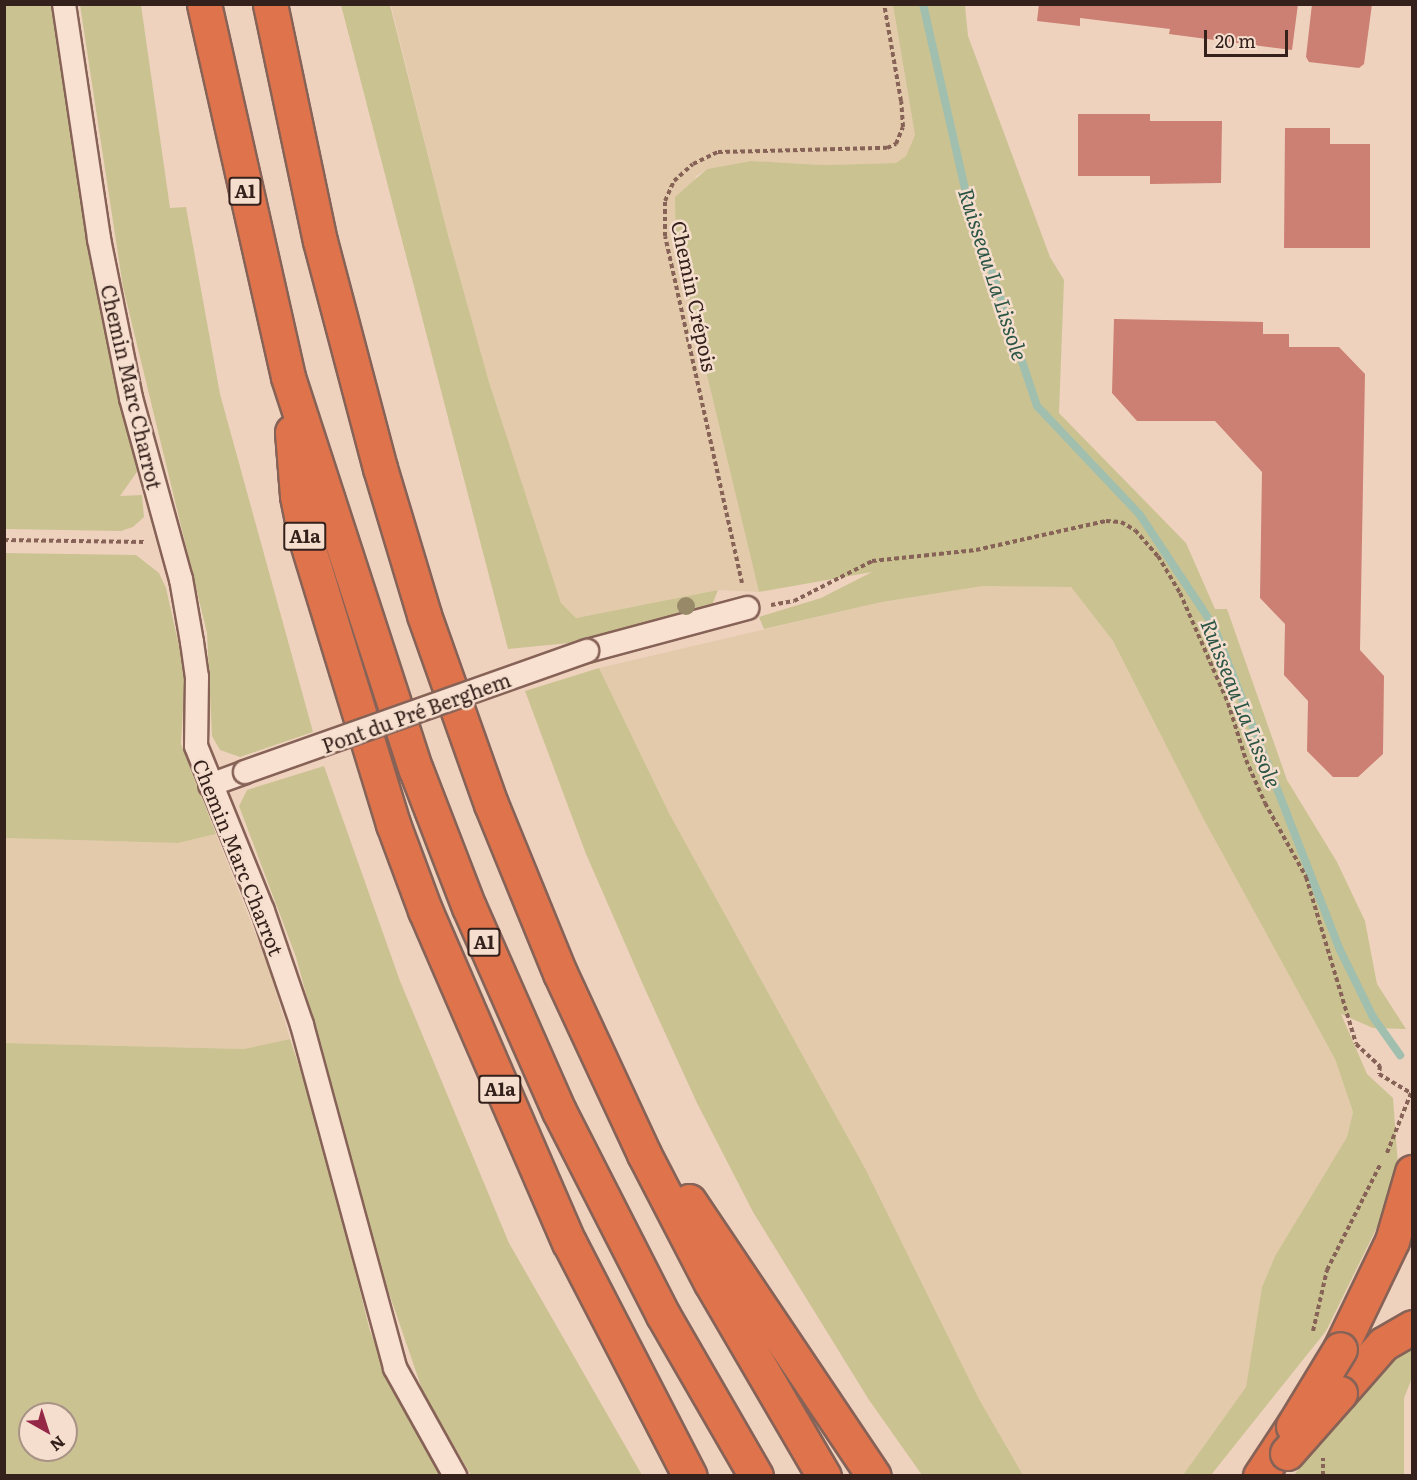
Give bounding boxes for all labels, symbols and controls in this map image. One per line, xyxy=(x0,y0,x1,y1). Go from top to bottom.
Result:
scale bar xyxy=(1207,18,1291,56)
text: 20 m xyxy=(1215,27,1256,54)
road number: A1 xyxy=(227,176,263,206)
water label: Ruisseau La Lissole xyxy=(954,185,1034,363)
street label: Chemin Crépois xyxy=(667,218,723,374)
street label: Chemin Marc Charrot xyxy=(97,282,167,492)
road number: A1a xyxy=(282,521,328,551)
water label: Ruisseau La Lissole xyxy=(1197,615,1287,791)
street label: Pont du Pré Berghem xyxy=(318,667,514,757)
street label: Chemin Marc Charrot xyxy=(189,755,289,959)
road number: A1 xyxy=(466,927,502,957)
road number: A1a xyxy=(478,1074,522,1104)
north arrow xyxy=(18,1402,78,1462)
text: N xyxy=(45,1431,71,1458)

